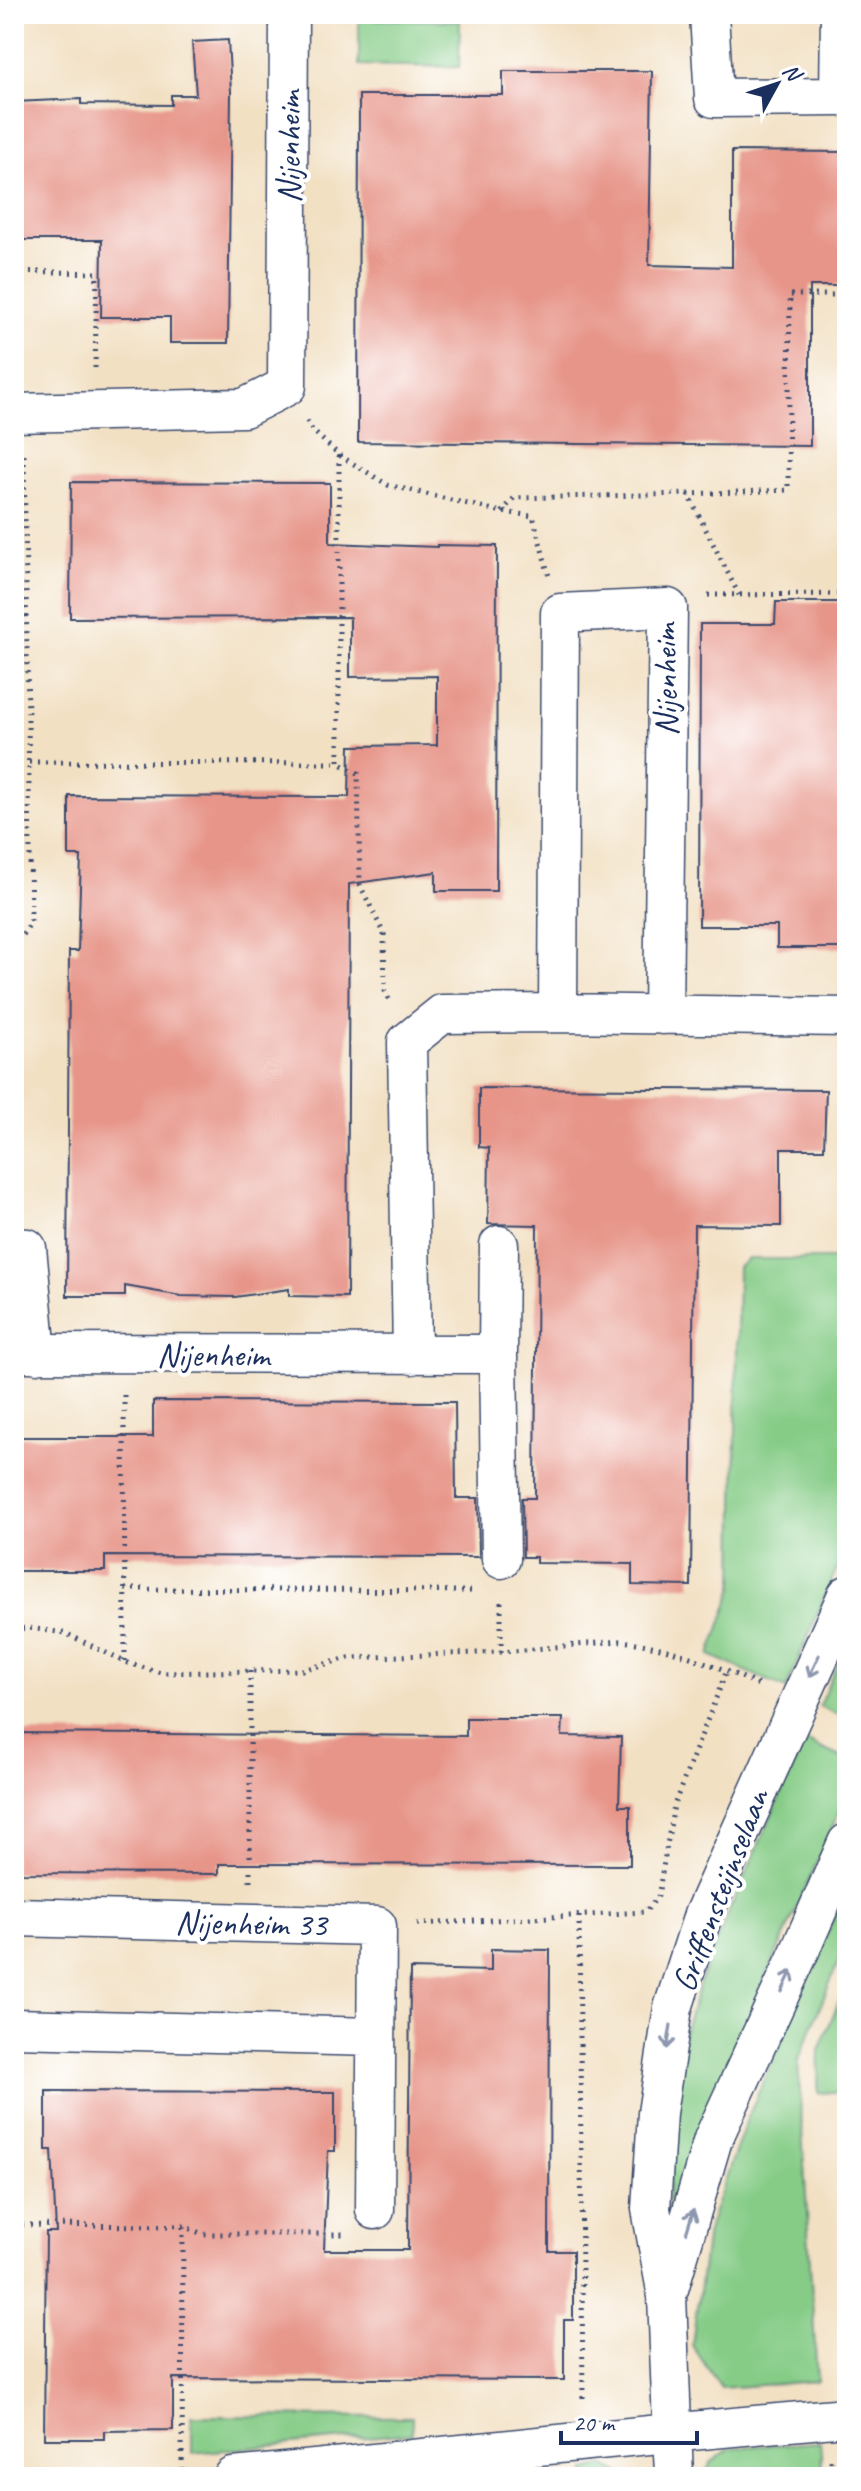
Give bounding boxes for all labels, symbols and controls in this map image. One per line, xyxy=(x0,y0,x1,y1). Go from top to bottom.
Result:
north arrow xyxy=(737,44,817,124)
text: N xyxy=(776,58,809,89)
street label: Nijenheim xyxy=(267,88,310,203)
street label: Nijenheim xyxy=(642,620,687,737)
street label: Nijenheim xyxy=(157,1333,272,1376)
one-way arrow xyxy=(806,1654,821,1678)
street label: Griffensteijnselaan xyxy=(662,1781,779,1997)
street label: Nijenheim 33 xyxy=(175,1900,330,1946)
one-way arrow xyxy=(780,1969,795,1993)
one-way arrow xyxy=(661,2024,676,2049)
one-way arrow xyxy=(683,2209,698,2235)
scale bar xyxy=(561,2395,697,2445)
text: 20 m xyxy=(573,2408,616,2438)

